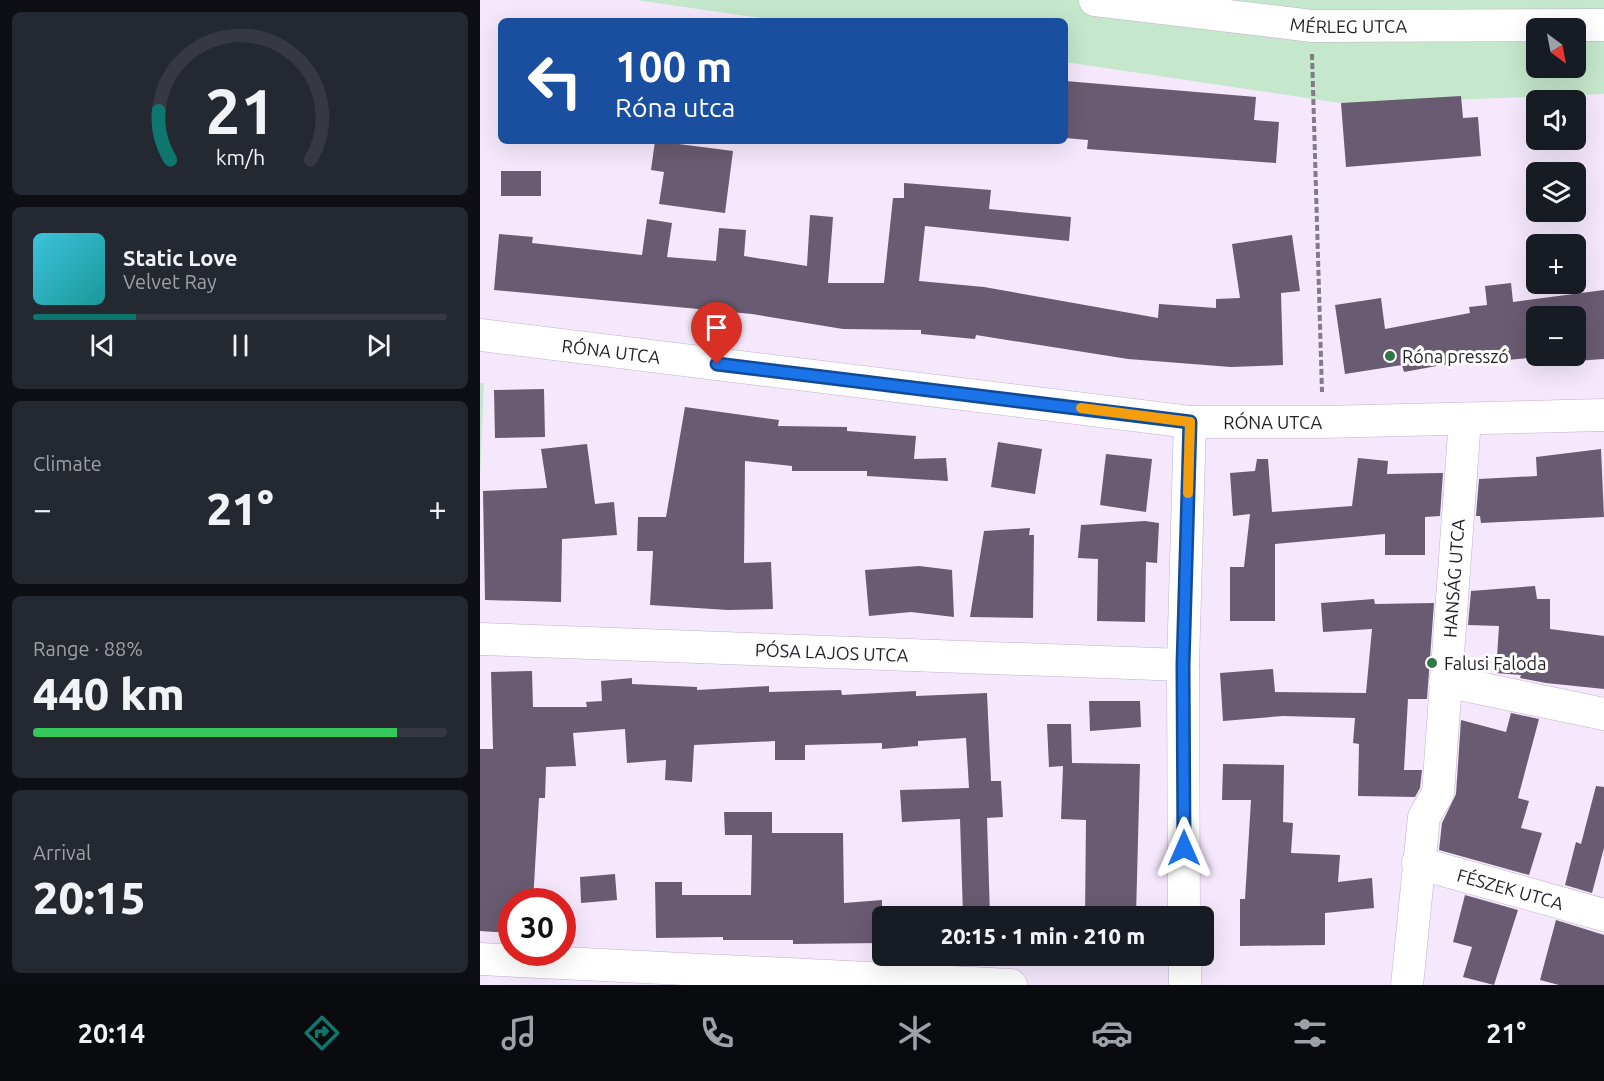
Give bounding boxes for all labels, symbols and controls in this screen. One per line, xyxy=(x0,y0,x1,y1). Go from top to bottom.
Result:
street label: MÉRLEG UTCA xyxy=(1289,13,1407,36)
north arrow xyxy=(1526,18,1586,78)
map controls xyxy=(1526,18,1586,366)
icon: left xyxy=(516,42,594,120)
text: 100 m xyxy=(615,43,732,90)
text: 21 xyxy=(205,76,275,146)
button: sound xyxy=(1526,90,1586,150)
text: Róna utca xyxy=(615,92,735,122)
text: km/h xyxy=(215,146,265,170)
button: layers xyxy=(1526,162,1586,222)
button: + xyxy=(1526,234,1586,294)
text: Static Love xyxy=(123,245,238,270)
text: Velvet Ray xyxy=(123,270,217,293)
pin xyxy=(691,302,742,364)
button: − xyxy=(1526,306,1586,366)
icon: arrive xyxy=(700,311,733,344)
icon: previous xyxy=(86,329,119,362)
icon: pause xyxy=(224,329,257,362)
icon: next xyxy=(362,329,395,362)
street label: RÓNA UTCA xyxy=(561,335,662,367)
place label: Róna presszó xyxy=(1402,346,1509,366)
marker: Róna presszó xyxy=(1383,349,1397,363)
street label: RÓNA UTCA xyxy=(1223,411,1322,432)
text: Climate xyxy=(33,452,102,475)
text: 21° xyxy=(206,483,274,534)
text: − xyxy=(33,490,52,527)
text: + xyxy=(428,490,447,527)
street label: HANSÁG UTCA xyxy=(1439,518,1468,638)
text: Range · 88% xyxy=(33,637,143,660)
street label: PÓSA LAJOS UTCA xyxy=(755,639,909,665)
place label: Falusi Faloda xyxy=(1444,653,1546,673)
marker: Falusi Faloda xyxy=(1425,656,1439,670)
text: 440 km xyxy=(33,668,185,719)
position arrow xyxy=(1152,816,1216,880)
text: Arrival xyxy=(33,841,91,864)
street label: FÉSZEK UTCA xyxy=(1455,864,1566,913)
text: 20:15 xyxy=(33,872,146,923)
speed limit sign: 30 xyxy=(498,888,576,966)
text: 20:15 · 1 min · 210 m xyxy=(941,923,1145,948)
icon: directions xyxy=(301,1012,343,1054)
icon: music xyxy=(498,1012,540,1054)
icon: phone xyxy=(696,1012,738,1054)
icon: climate xyxy=(894,1012,936,1054)
icon: car xyxy=(1091,1012,1133,1054)
icon: filters xyxy=(1289,1012,1331,1054)
text: 20:14 xyxy=(78,1018,145,1048)
text: 21° xyxy=(1486,1018,1526,1048)

